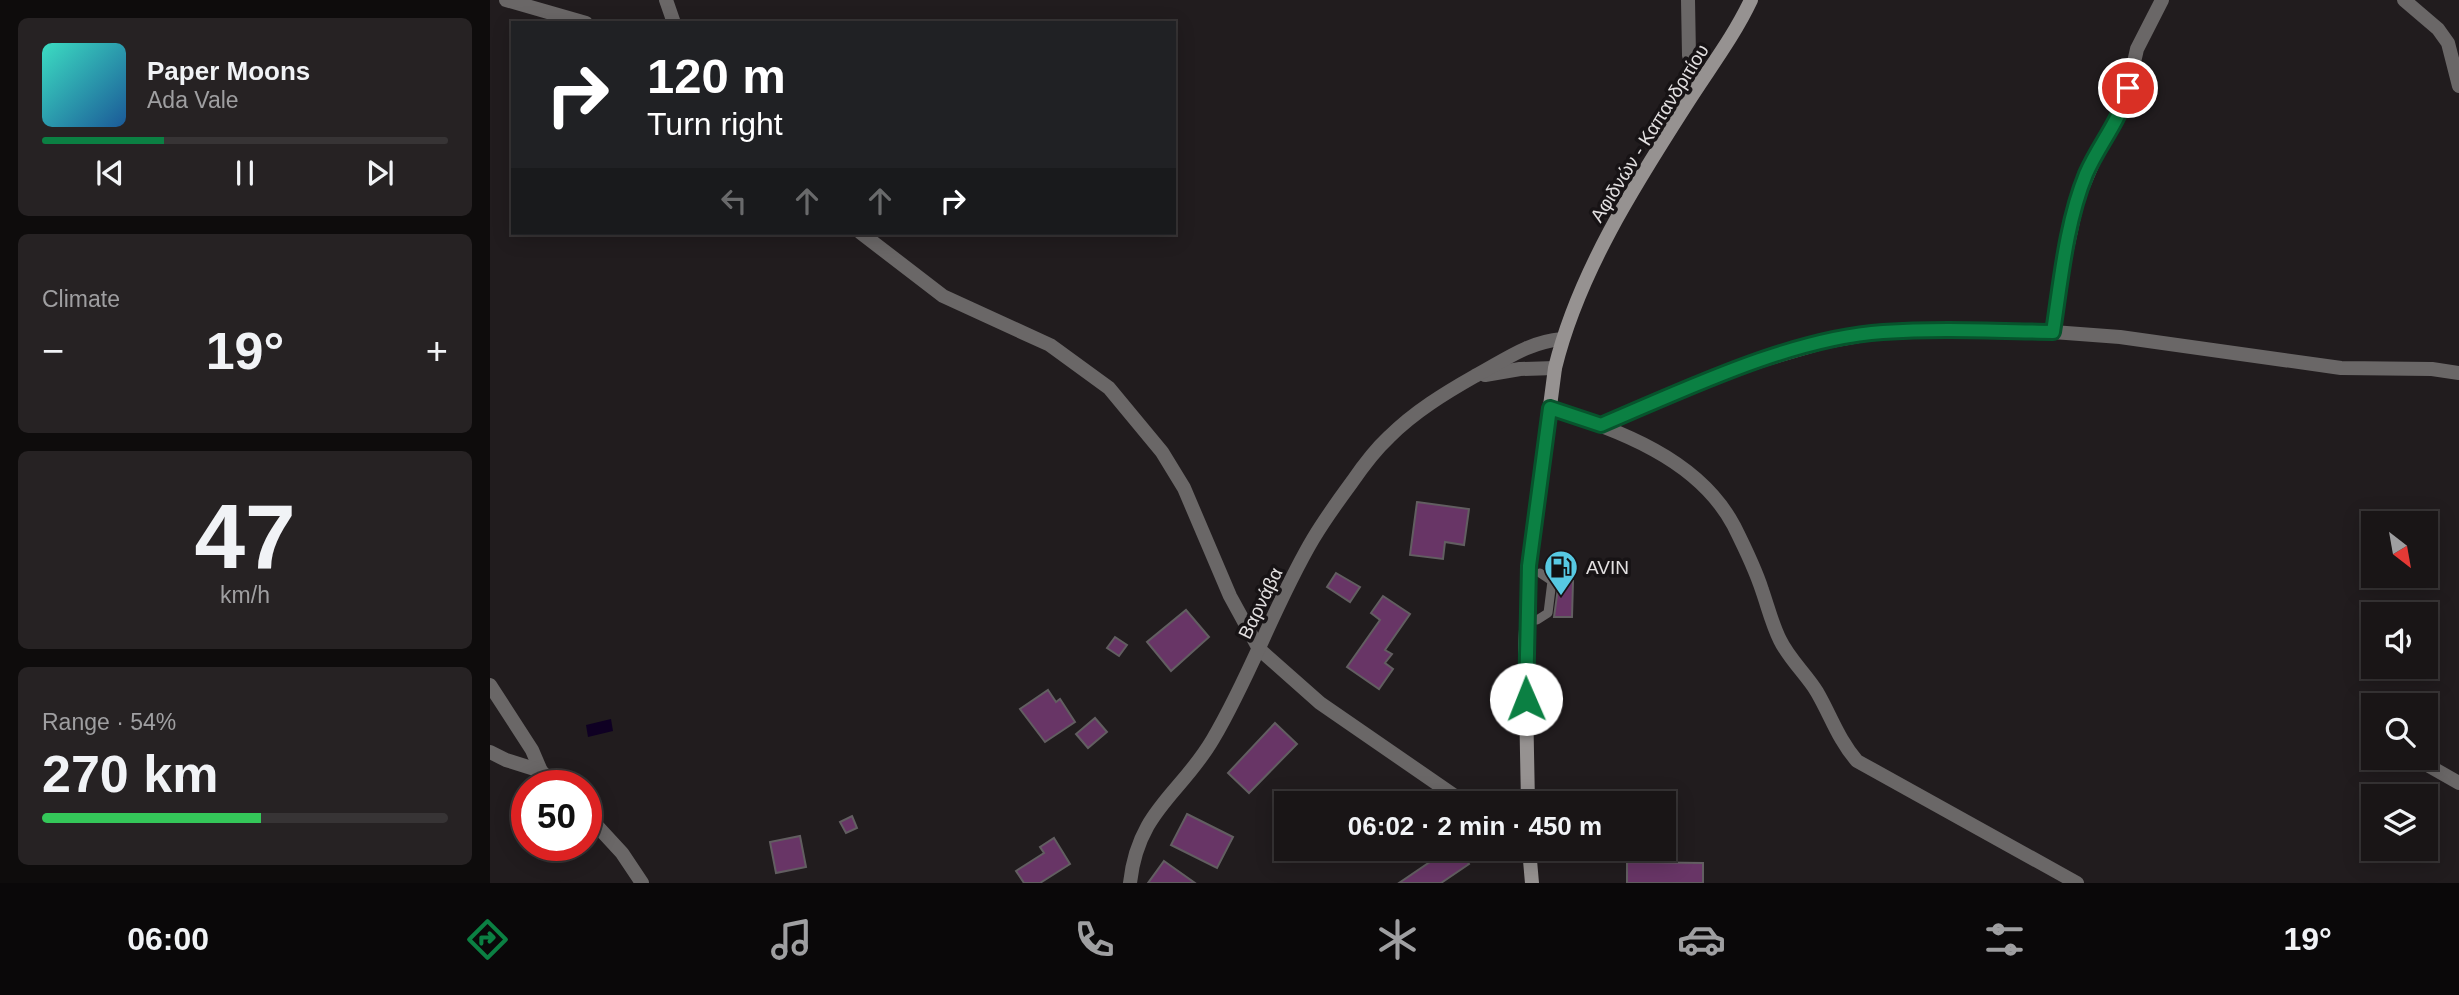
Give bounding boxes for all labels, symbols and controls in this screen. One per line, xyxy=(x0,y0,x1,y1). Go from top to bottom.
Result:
street label: Αφιδνών - Καπανδριτίου xyxy=(1586,41,1713,226)
icon: right xyxy=(532,49,623,140)
text: 120 m xyxy=(647,49,786,103)
text: Paper Moons xyxy=(147,56,310,86)
pin xyxy=(2098,58,2158,118)
icon: arrive xyxy=(2109,69,2147,107)
text: Ada Vale xyxy=(147,87,239,113)
text: Turn right xyxy=(647,106,783,142)
icon: previous xyxy=(91,154,129,192)
icon: pause xyxy=(226,154,264,192)
icon: next xyxy=(361,154,399,192)
icon: left xyxy=(715,182,753,220)
icon: ahead xyxy=(788,182,826,220)
icon: ahead xyxy=(861,182,899,220)
icon: right xyxy=(934,182,972,220)
text: Climate xyxy=(42,286,120,312)
text: 19° xyxy=(206,322,284,380)
text: − xyxy=(42,330,64,372)
text: + xyxy=(426,330,448,372)
text: 47 xyxy=(194,486,296,587)
north arrow xyxy=(2361,511,2438,588)
map controls xyxy=(2361,511,2438,861)
fuel station icon: AVIN xyxy=(1542,548,1580,597)
place label: AVIN xyxy=(1586,557,1629,578)
street label: Βαρνάβα xyxy=(1234,564,1287,642)
text: km/h xyxy=(220,582,270,608)
button: sound xyxy=(2361,602,2438,679)
position arrow xyxy=(1489,662,1563,736)
button: search xyxy=(2361,693,2438,770)
text: Range · 54% xyxy=(42,709,176,735)
text: 270 km xyxy=(42,745,218,803)
speed limit sign: 50 xyxy=(511,770,602,861)
button: layers xyxy=(2361,784,2438,861)
text: 06:02 · 2 min · 450 m xyxy=(1348,811,1602,841)
icon: directions xyxy=(463,915,512,964)
icon: music xyxy=(767,915,816,964)
icon: phone xyxy=(1070,915,1119,964)
icon: climate xyxy=(1373,915,1422,964)
icon: car xyxy=(1677,915,1726,964)
icon: filters xyxy=(1980,915,2029,964)
text: 06:00 xyxy=(127,921,209,957)
text: 19° xyxy=(2283,921,2332,957)

